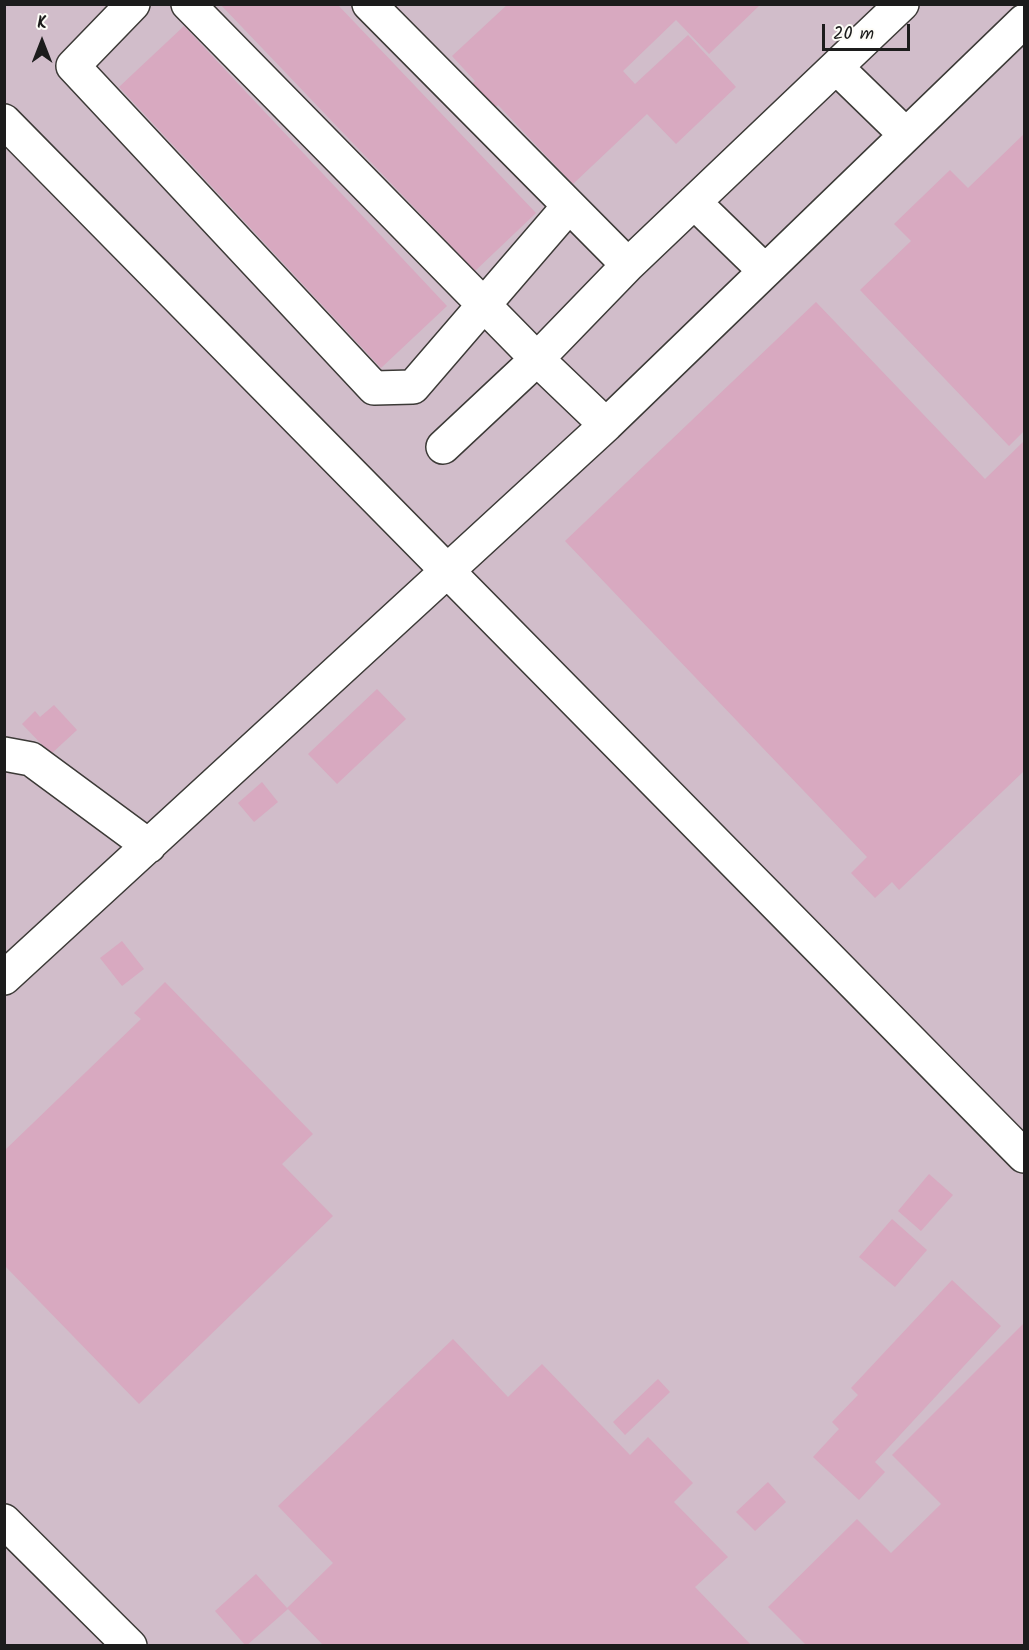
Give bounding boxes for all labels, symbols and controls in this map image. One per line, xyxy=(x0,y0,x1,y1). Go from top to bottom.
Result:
text: K xyxy=(37,11,47,36)
north arrow xyxy=(12,12,72,72)
scale bar xyxy=(825,12,914,50)
text: 20 m xyxy=(833,20,874,49)

